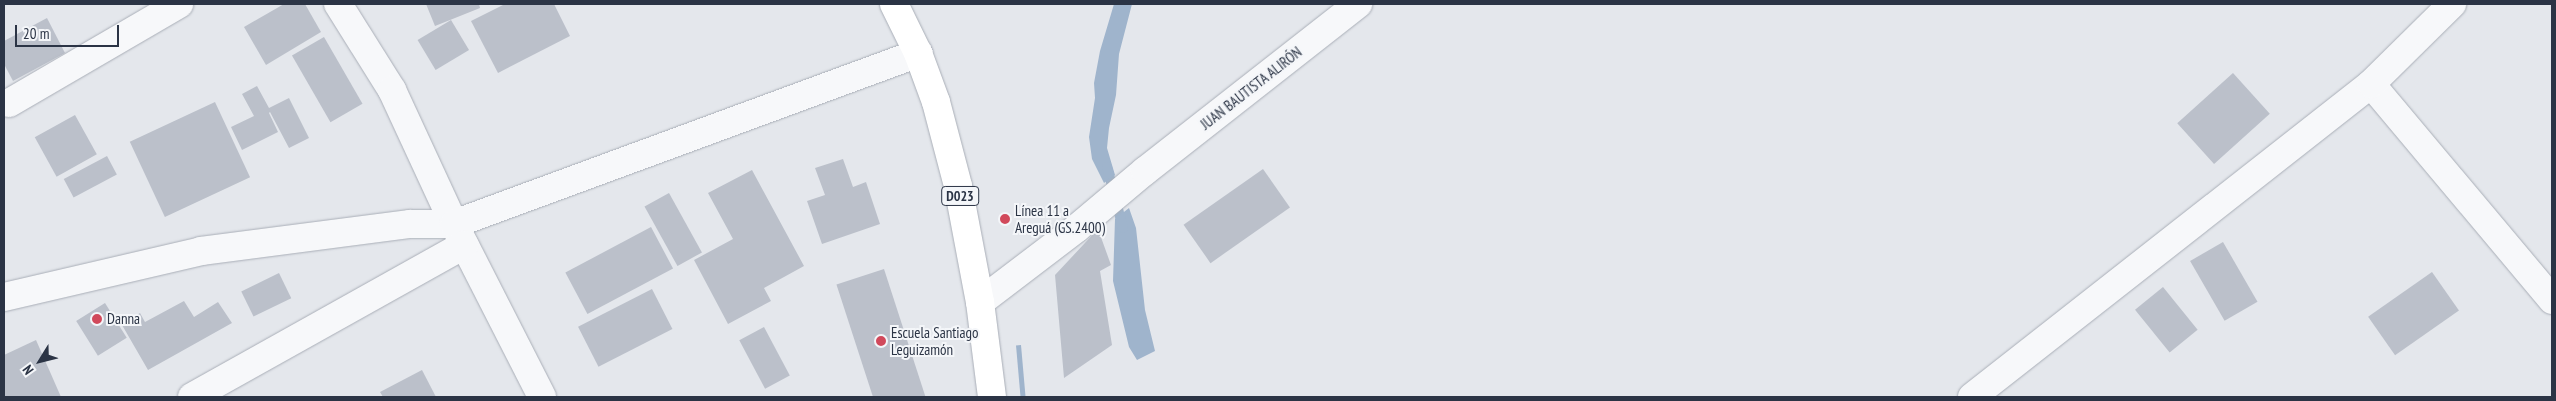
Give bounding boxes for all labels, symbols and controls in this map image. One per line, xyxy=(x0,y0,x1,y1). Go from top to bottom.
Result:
scale bar xyxy=(18,15,121,47)
text: 20 m xyxy=(23,24,49,43)
street label: JUAN BAUTISTA ALIRÓN xyxy=(1196,43,1306,133)
road number: D023 xyxy=(940,185,980,208)
place label: Línea 11 a Areguá (GS.2400) xyxy=(1015,201,1105,236)
marker: Línea 11 a Areguá (GS.2400) xyxy=(999,213,1011,225)
place label: Danna xyxy=(107,310,140,328)
marker: Danna xyxy=(91,313,103,325)
place label: Escuela Santiago Leguizamón xyxy=(891,323,979,358)
marker: Escuela Santiago Leguizamón xyxy=(875,335,887,347)
north arrow xyxy=(15,336,65,386)
text: N xyxy=(18,361,37,378)

